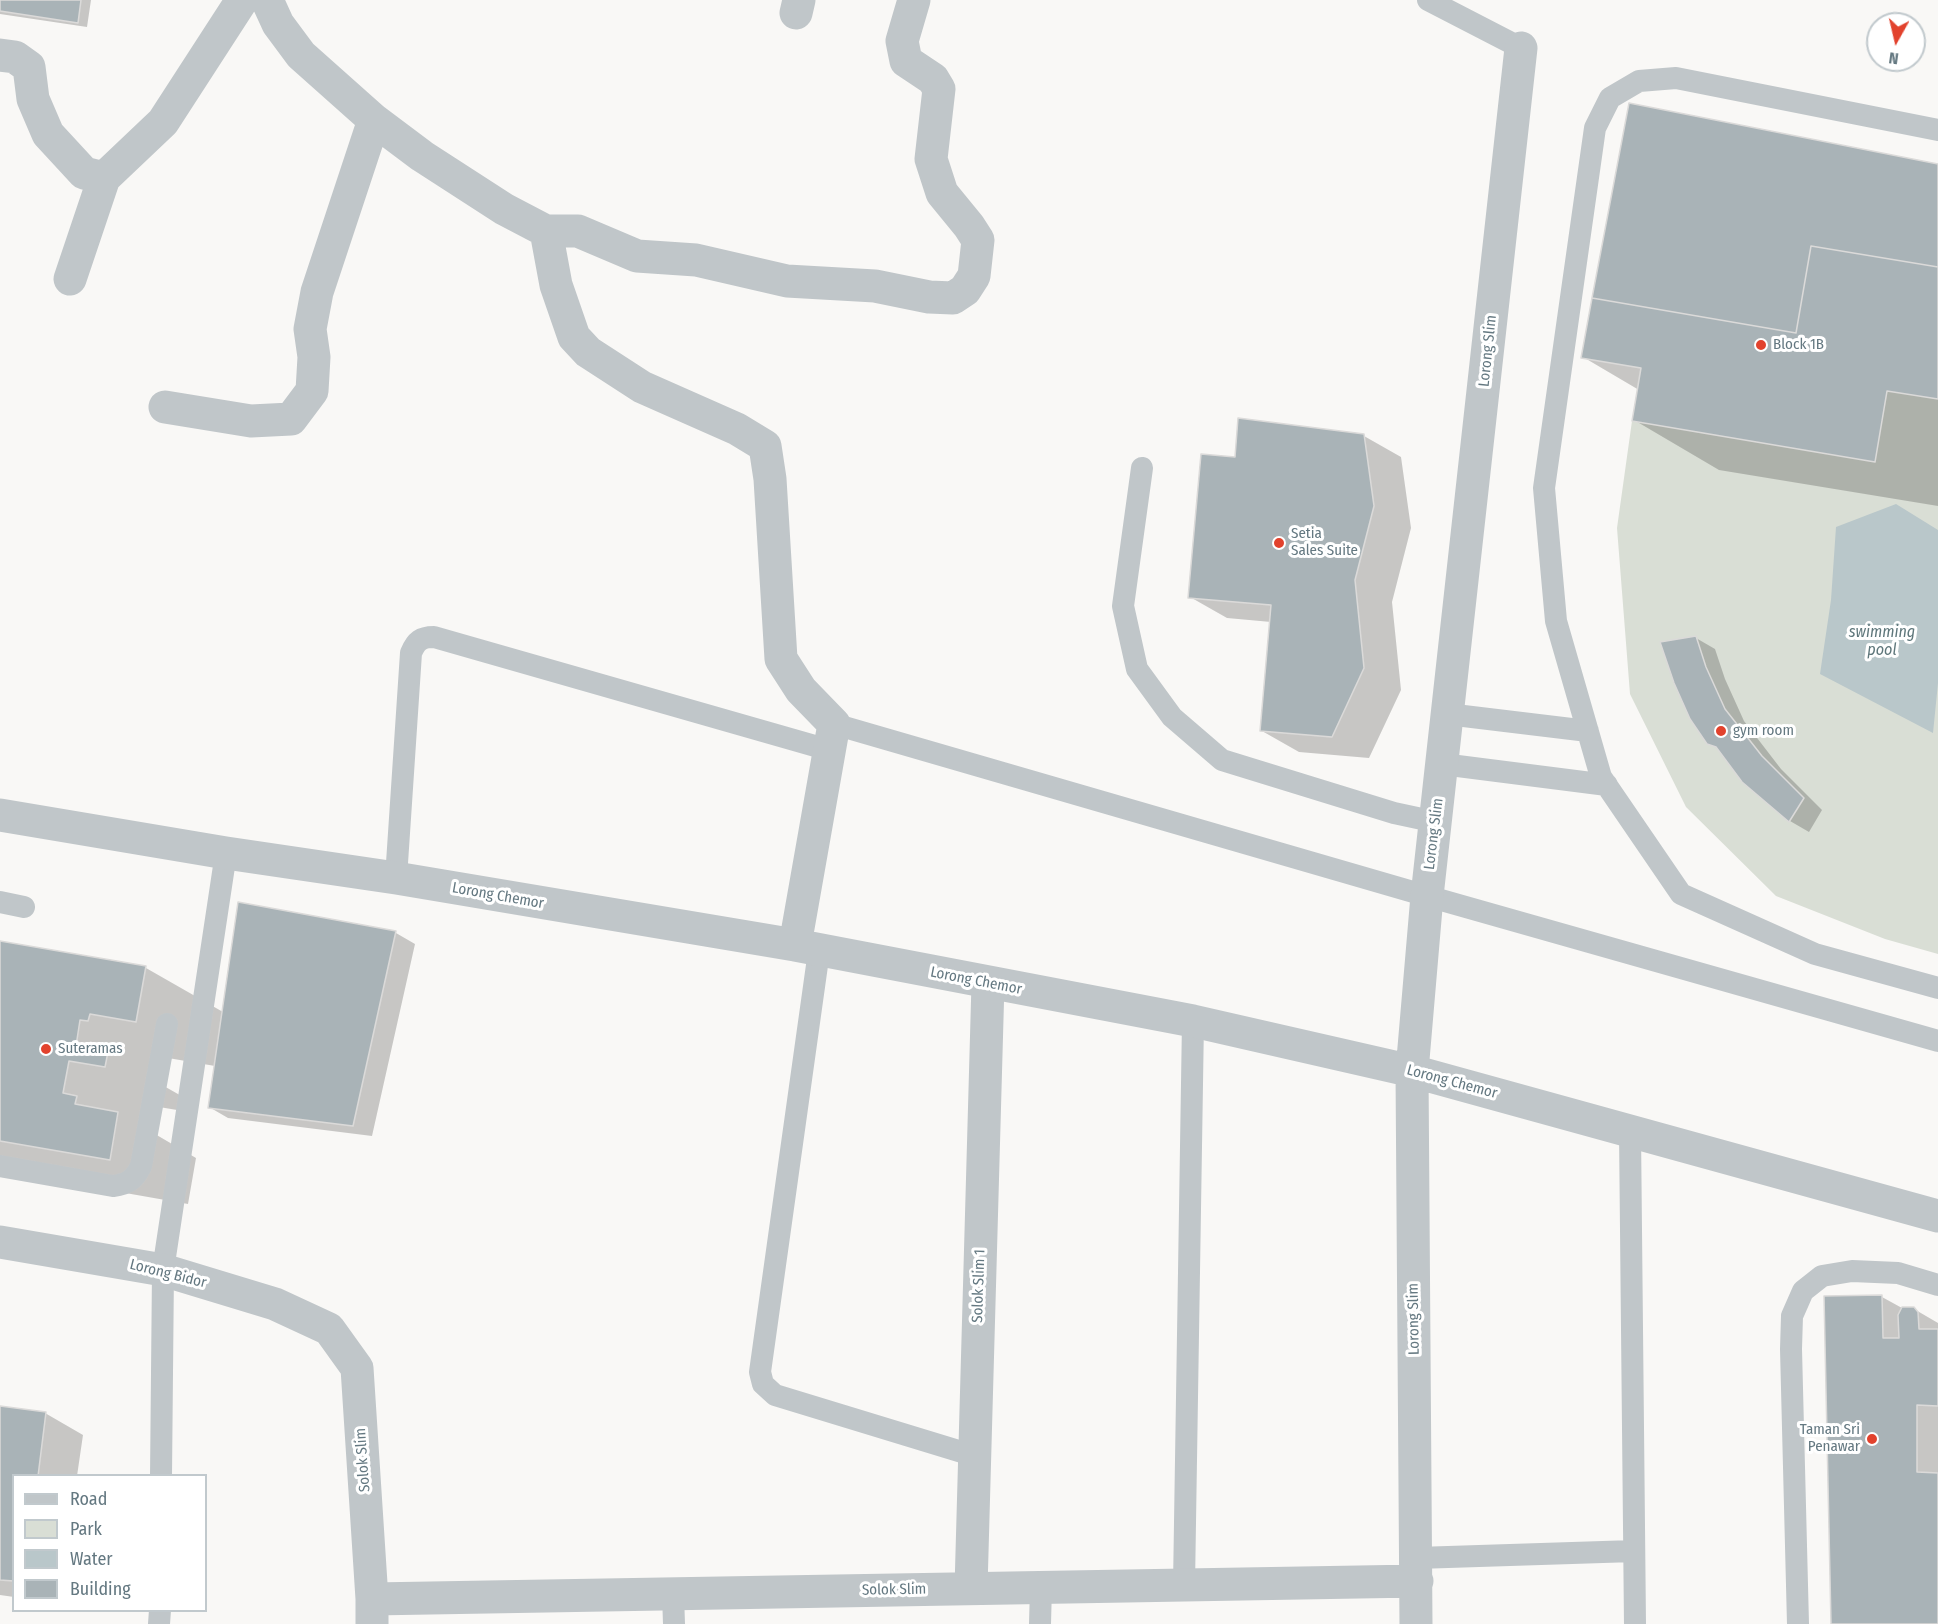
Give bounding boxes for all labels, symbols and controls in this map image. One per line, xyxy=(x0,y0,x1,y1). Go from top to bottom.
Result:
north arrow xyxy=(1866,12,1926,72)
text: N xyxy=(1888,48,1900,68)
street label: Lorong Slim xyxy=(1475,314,1501,388)
place label: Block 1B xyxy=(1773,336,1824,354)
marker: Block 1B xyxy=(1754,338,1768,352)
place label: Setia Sales Suite xyxy=(1291,525,1358,560)
marker: Setia Sales Suite xyxy=(1272,536,1286,550)
water label: swimming pool xyxy=(1849,623,1915,661)
place label: gym room xyxy=(1733,722,1794,740)
marker: gym room xyxy=(1714,724,1728,738)
street label: Lorong Slim xyxy=(1421,797,1447,871)
street label: Lorong Chemor xyxy=(451,879,545,913)
street label: Lorong Chemor xyxy=(929,963,1023,999)
place label: Suteramas xyxy=(58,1040,123,1058)
marker: Suteramas xyxy=(39,1042,53,1056)
street label: Lorong Chemor xyxy=(1405,1061,1499,1103)
street label: Solok Slim 1 xyxy=(969,1249,989,1323)
street label: Lorong Bidor xyxy=(128,1256,208,1292)
street label: Lorong Slim xyxy=(1404,1283,1424,1355)
place label: Taman Sri Penawar xyxy=(1800,1421,1860,1456)
street label: Solok Slim xyxy=(352,1427,374,1493)
marker: Taman Sri Penawar xyxy=(1865,1432,1879,1446)
legend xyxy=(12,1474,207,1612)
text: Road xyxy=(70,1488,107,1510)
text: Park xyxy=(70,1518,102,1540)
text: Water xyxy=(70,1548,113,1570)
text: Building xyxy=(70,1578,131,1600)
street label: Solok Slim xyxy=(862,1580,926,1600)

